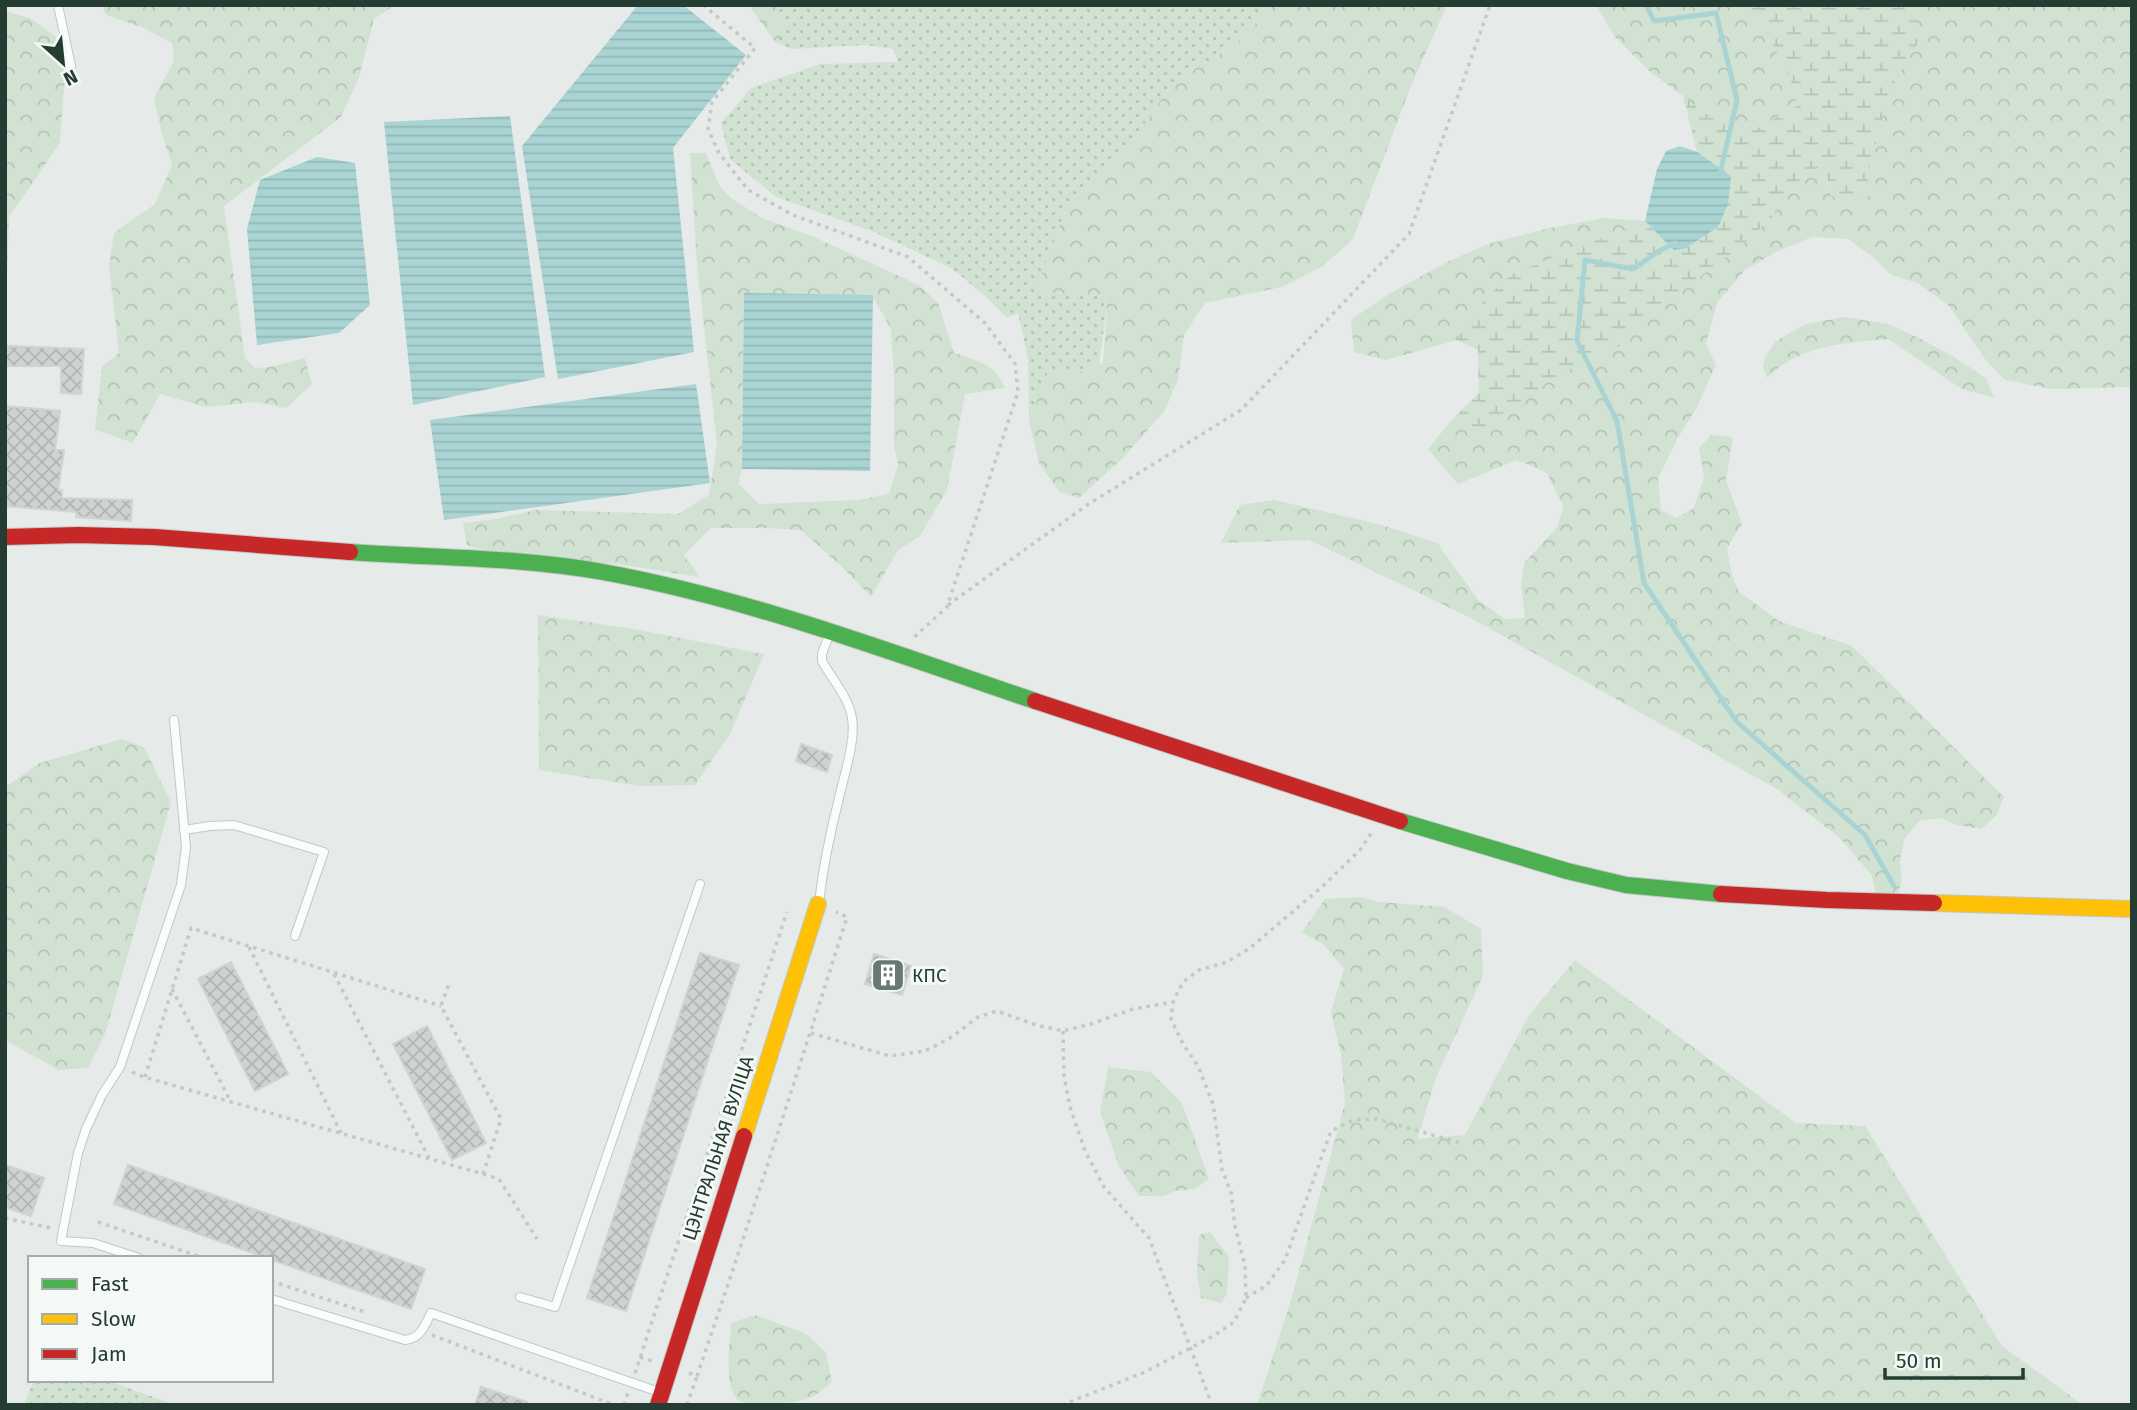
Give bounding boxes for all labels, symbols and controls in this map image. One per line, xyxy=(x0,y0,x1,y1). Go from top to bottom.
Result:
north arrow xyxy=(28,28,98,98)
text: N xyxy=(60,65,81,91)
building icon: КПС xyxy=(869,956,907,994)
place label: КПС xyxy=(912,964,947,987)
street label: ЦЭНТРАЛЬНАЯ ВУЛІЦА xyxy=(677,1053,759,1243)
legend xyxy=(28,1256,273,1382)
text: Fast xyxy=(91,1271,129,1297)
text: Slow xyxy=(91,1306,136,1332)
scale bar xyxy=(1885,1336,2023,1380)
text: Jam xyxy=(91,1341,127,1367)
text: 50 m xyxy=(1896,1348,1942,1374)

